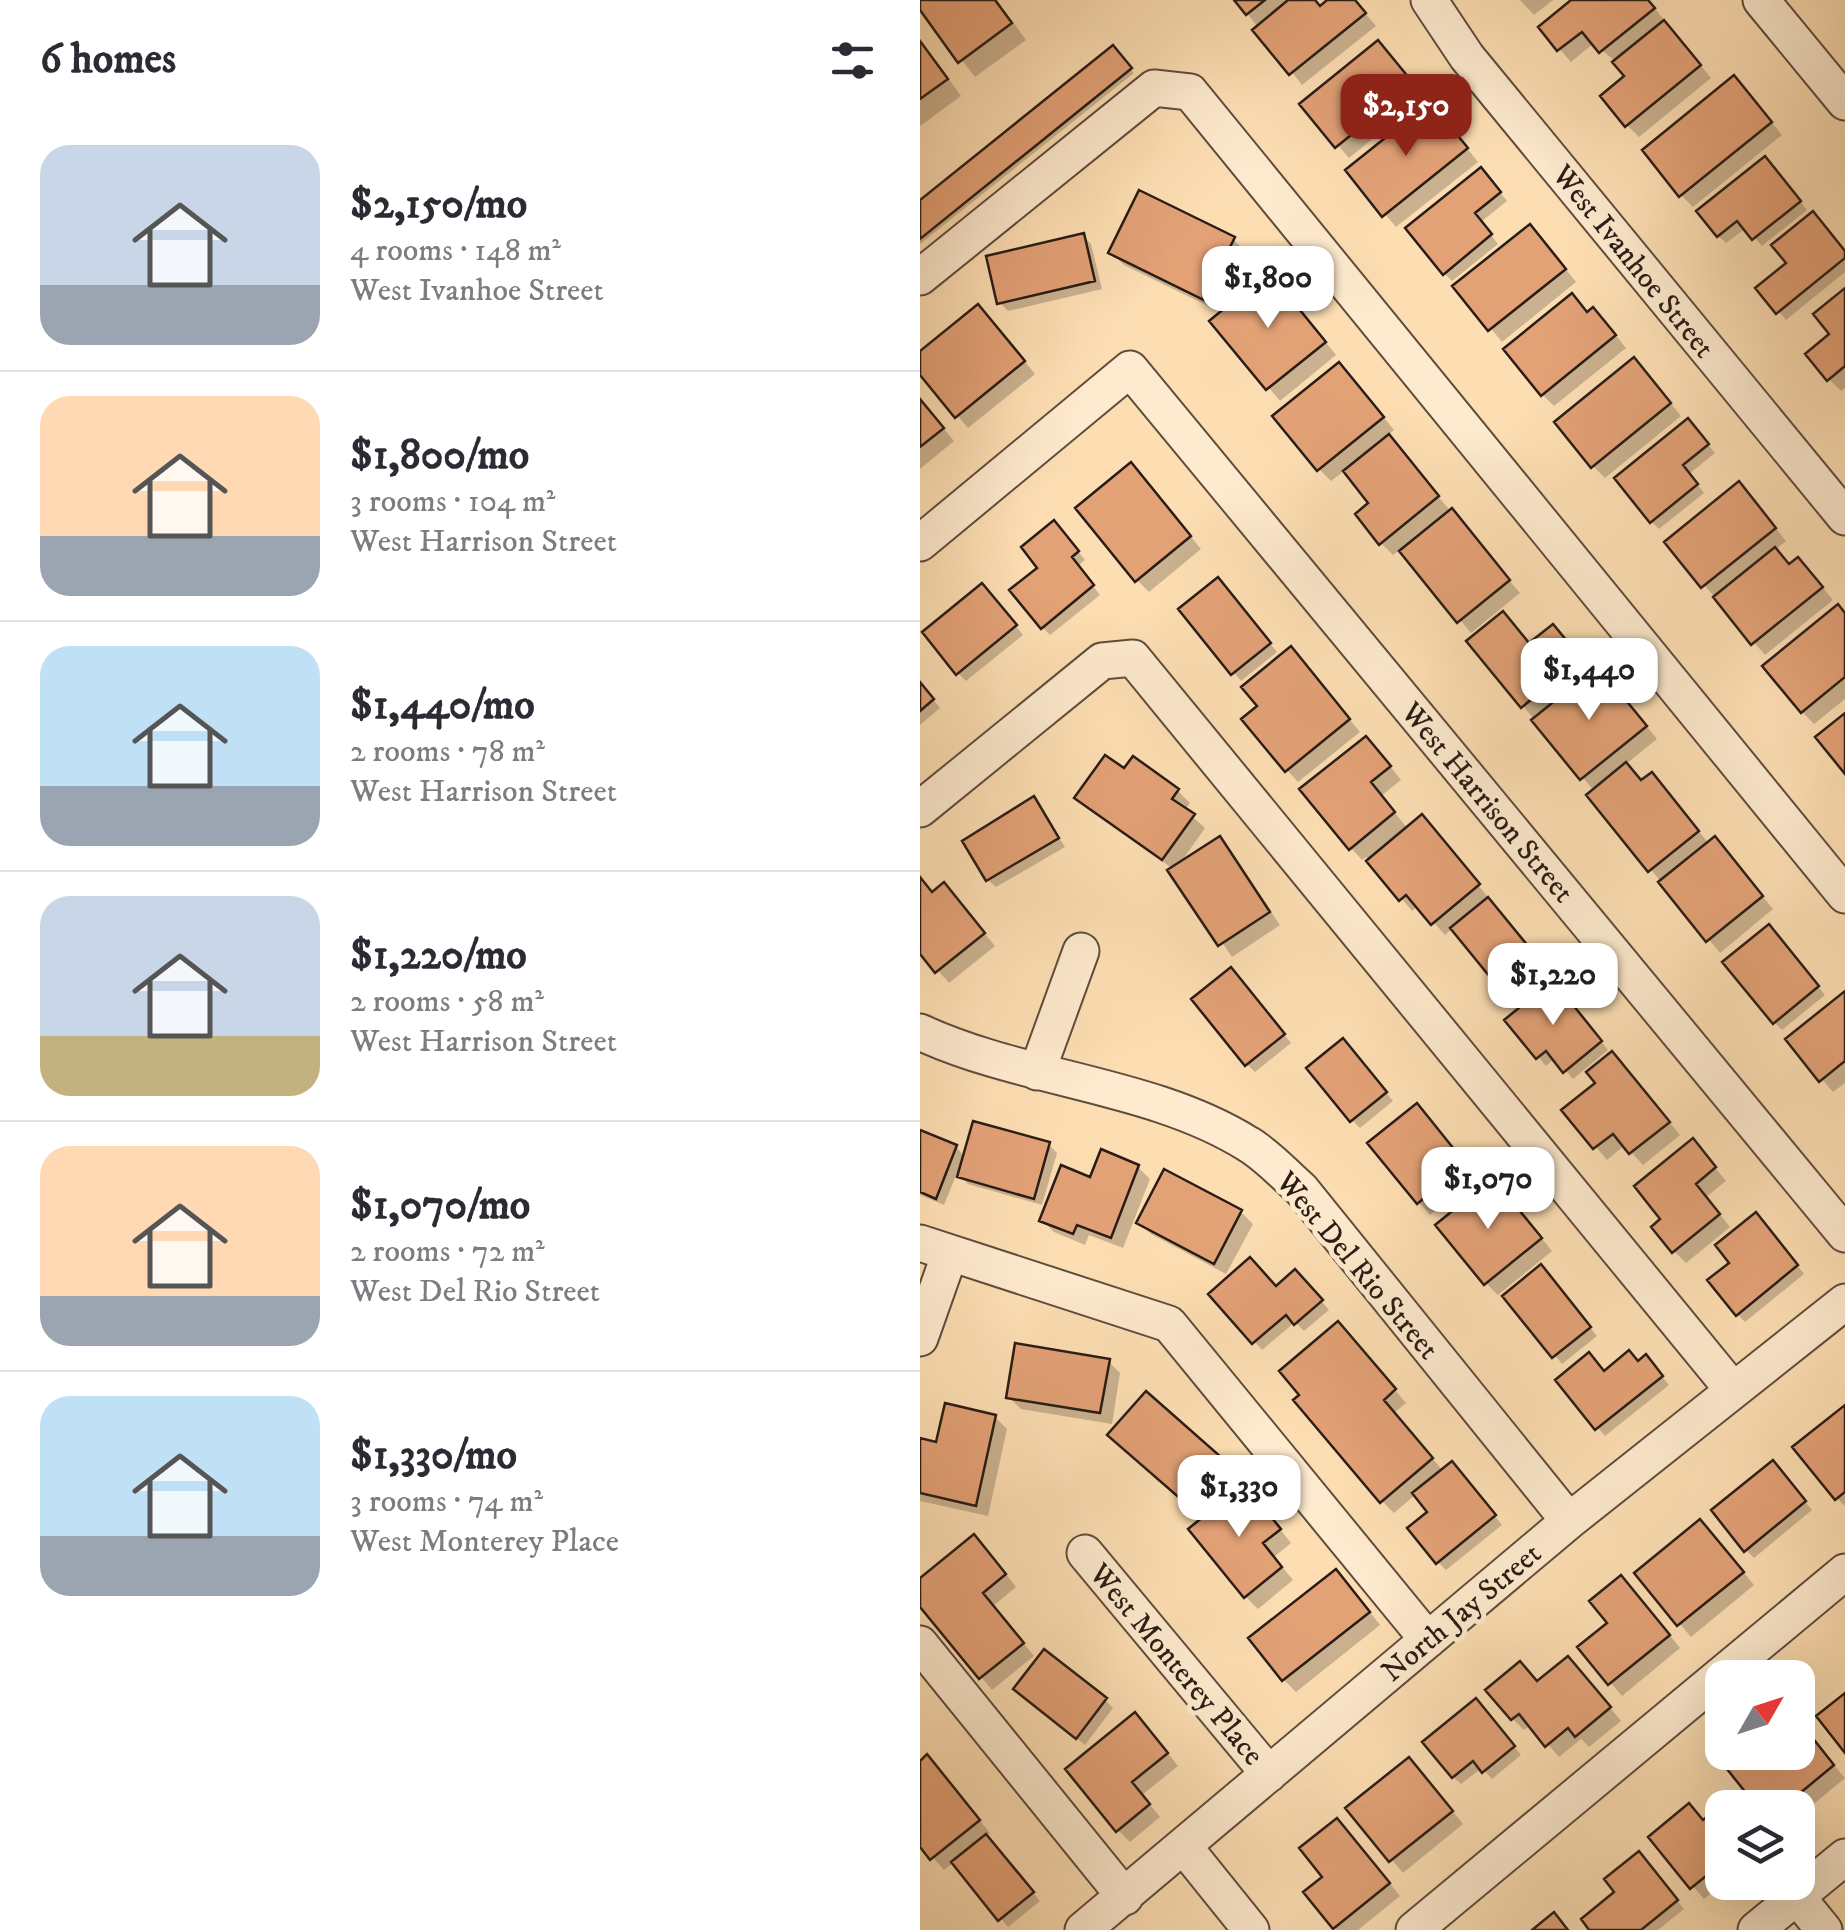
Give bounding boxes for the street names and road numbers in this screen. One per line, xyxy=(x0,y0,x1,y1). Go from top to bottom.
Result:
street label: West Ivanhoe Street xyxy=(1543,157,1722,366)
street label: West Harrison Street xyxy=(1392,694,1581,911)
street label: West Del Rio Street xyxy=(1267,1164,1446,1368)
street label: North Jay Street xyxy=(1375,1536,1549,1691)
street label: West Monterey Place xyxy=(1080,1556,1271,1773)

